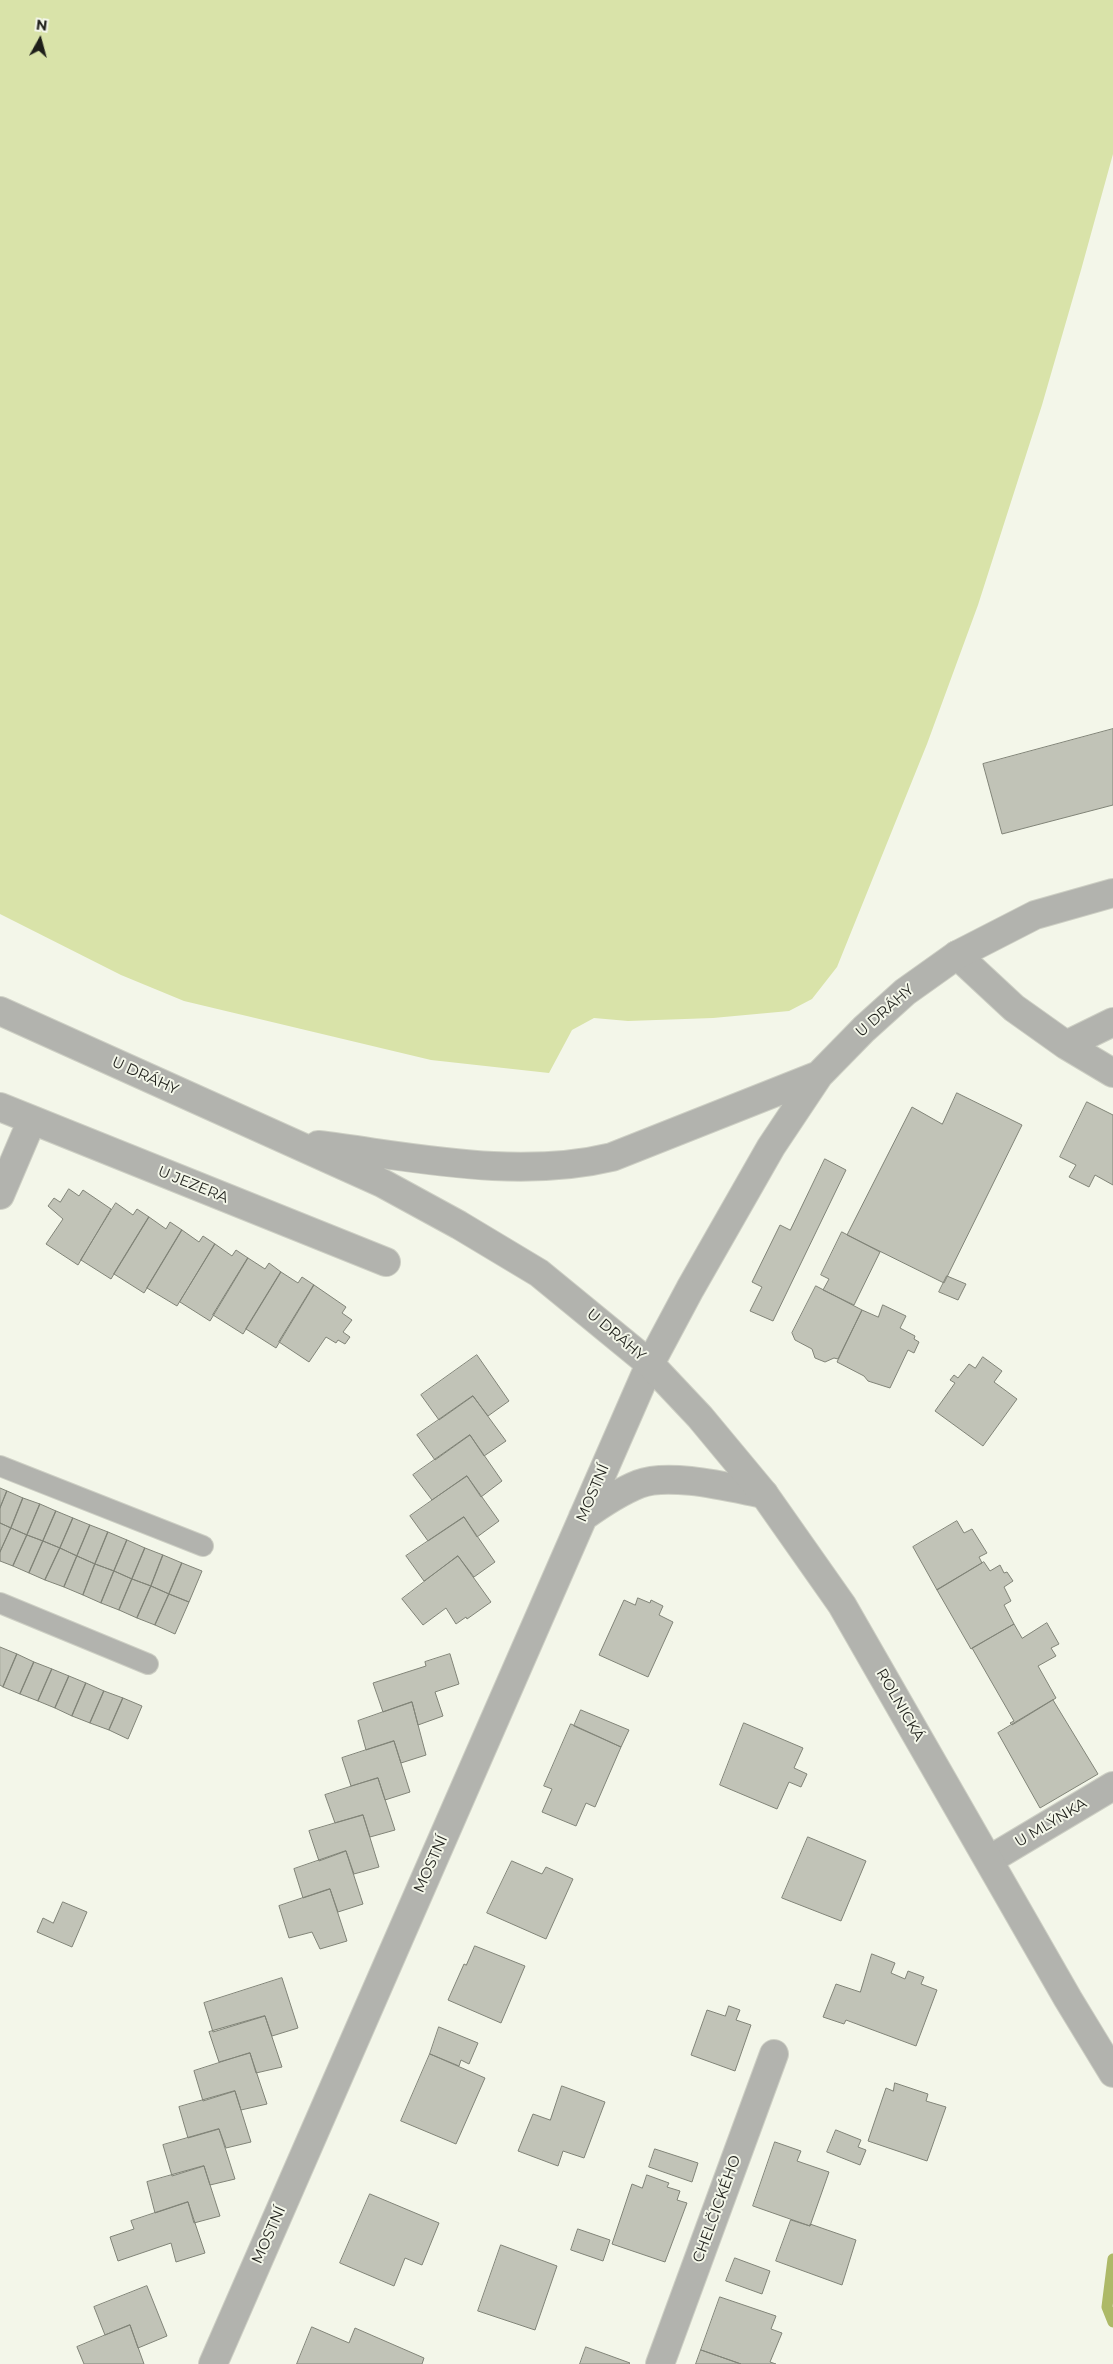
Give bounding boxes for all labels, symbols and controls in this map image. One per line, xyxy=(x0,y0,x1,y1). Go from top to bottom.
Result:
north arrow xyxy=(15,15,65,65)
text: N xyxy=(35,15,49,35)
street label: U DRÁHY xyxy=(852,981,918,1041)
street label: U DRÁHY xyxy=(109,1053,181,1099)
street label: U JEZERA xyxy=(155,1163,231,1207)
street label: U DRÁHY xyxy=(583,1305,649,1365)
street label: MOSTNÍ xyxy=(573,1461,613,1525)
street label: ROLNICKÁ xyxy=(872,1666,928,1744)
street label: U MLÝNKA xyxy=(1012,1795,1090,1851)
street label: MOSTNÍ xyxy=(410,1832,452,1896)
street label: CHELČICKÉHO xyxy=(689,2153,745,2265)
street label: MOSTNÍ xyxy=(248,2203,290,2267)

